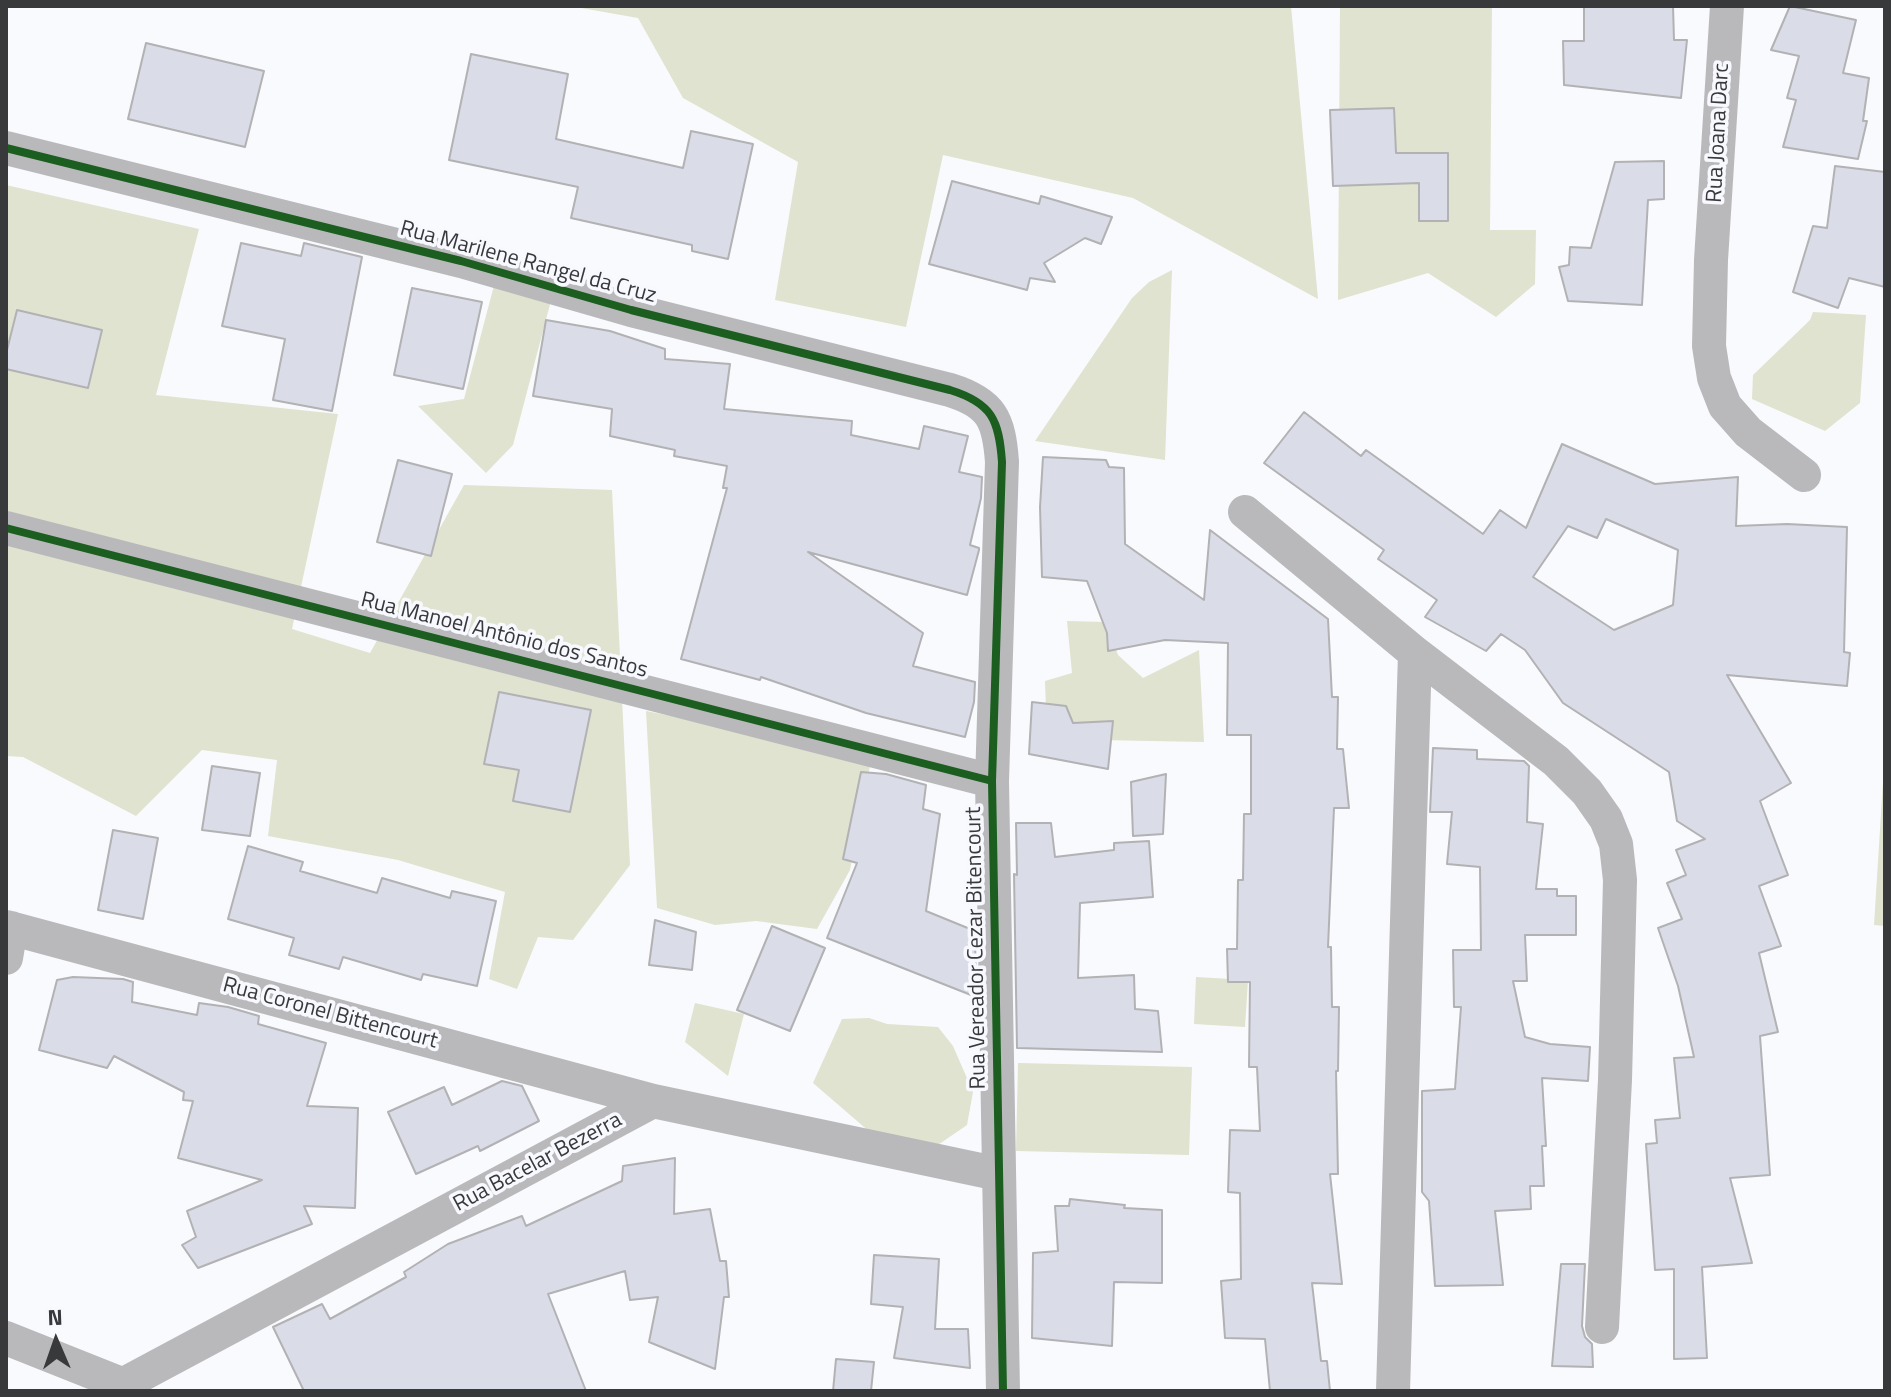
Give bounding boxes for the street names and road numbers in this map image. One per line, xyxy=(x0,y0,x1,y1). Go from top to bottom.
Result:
street label: Rua Joana Darc xyxy=(1702,63,1736,203)
street label: Rua Marilene Rangel da Cruz xyxy=(397,216,659,310)
street label: Rua Manoel Antônio dos Santos xyxy=(358,588,650,684)
street label: Rua Vereador Cezar Bitencourt xyxy=(961,806,993,1090)
street label: Rua Coronel Bittencourt xyxy=(220,973,440,1055)
street label: Rua Bacelar Bezerra xyxy=(449,1108,627,1218)

